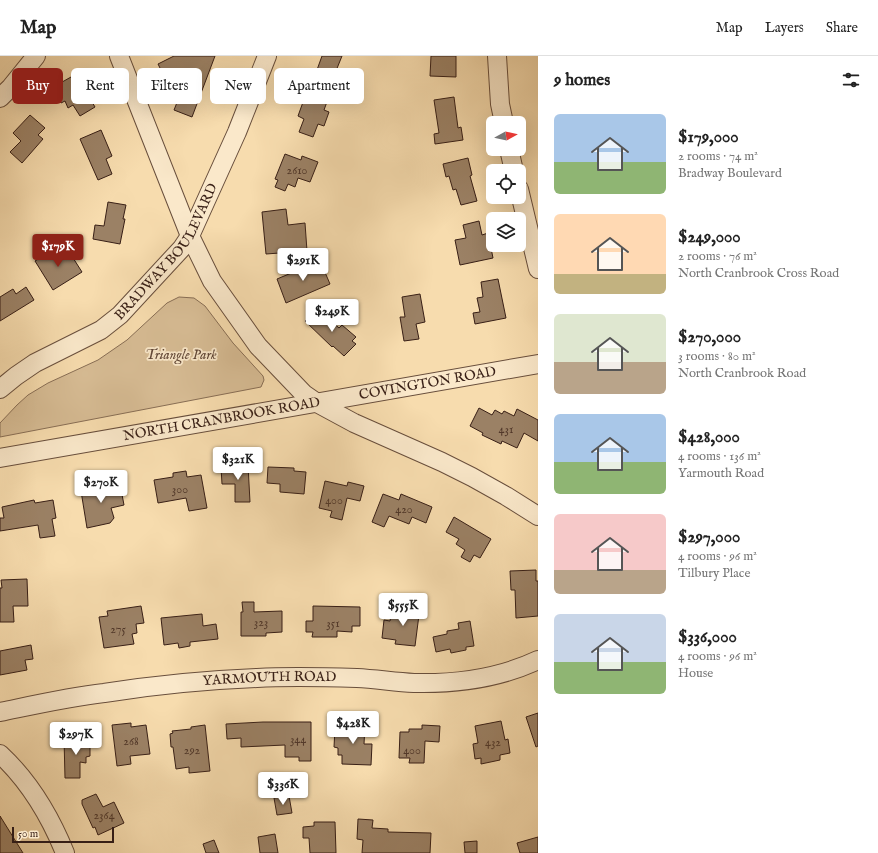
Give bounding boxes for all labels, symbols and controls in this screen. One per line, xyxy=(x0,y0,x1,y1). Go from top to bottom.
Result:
text: Map xyxy=(20,16,56,40)
text: Map xyxy=(716,19,743,37)
text: Layers xyxy=(765,19,804,37)
text: Share xyxy=(826,19,858,37)
chip: Buy xyxy=(12,68,63,104)
chip: Rent xyxy=(71,68,129,104)
chip: Filters xyxy=(137,68,202,104)
chip: New xyxy=(210,68,266,104)
chip: Apartment xyxy=(274,68,364,104)
icon: filters xyxy=(840,69,862,91)
text: 9 homes xyxy=(554,70,610,91)
north arrow xyxy=(486,116,526,156)
map controls xyxy=(486,116,526,252)
text: $179,000 xyxy=(678,127,739,148)
icon: home xyxy=(586,130,634,178)
text: 2 rooms · 74 m² xyxy=(678,148,758,165)
house number: 2610 xyxy=(287,163,308,178)
button: locate xyxy=(486,164,526,204)
text: Bradway Boulevard xyxy=(678,165,782,182)
street label: BRADWAY BOULEVARD xyxy=(111,180,222,324)
button: layers xyxy=(486,212,526,252)
text: $249,000 xyxy=(678,227,741,248)
icon: home xyxy=(586,230,634,278)
pin: $179K xyxy=(30,234,86,268)
text: $179K xyxy=(41,238,75,255)
pin: $291K xyxy=(275,248,331,282)
text: 2 rooms · 76 m² xyxy=(678,248,757,265)
text: $291K xyxy=(286,252,320,269)
text: North Cranbrook Cross Road xyxy=(678,265,839,282)
pin: $249K xyxy=(304,299,360,333)
text: $249K xyxy=(315,303,349,320)
text: $270,000 xyxy=(678,327,741,348)
icon: home xyxy=(586,330,634,378)
park label: Triangle Park xyxy=(145,346,217,365)
text: 3 rooms · 80 m² xyxy=(678,348,756,365)
street label: COVINGTON ROAD xyxy=(358,362,497,404)
text: North Cranbrook Road xyxy=(678,365,806,382)
street label: NORTH CRANBROOK ROAD xyxy=(122,393,321,445)
house number: 431 xyxy=(499,422,513,437)
text: $428,000 xyxy=(678,427,740,448)
icon: home xyxy=(586,430,634,478)
pin: $321K xyxy=(210,447,266,481)
text: 4 rooms · 136 m² xyxy=(678,448,761,465)
text: $321K xyxy=(222,451,254,468)
text: Yarmouth Road xyxy=(678,465,764,482)
pin: $270K xyxy=(73,470,129,504)
text: $270K xyxy=(83,474,119,491)
house number: 300 xyxy=(172,482,188,497)
house number: 400 xyxy=(325,493,343,508)
house number: 420 xyxy=(395,502,413,517)
text: $297,000 xyxy=(678,527,740,548)
icon: home xyxy=(586,530,634,578)
text: 4 rooms · 96 m² xyxy=(678,548,757,565)
text: Tilbury Place xyxy=(678,565,750,582)
pin: $555K xyxy=(375,593,431,627)
text: $555K xyxy=(388,597,418,614)
house number: 323 xyxy=(254,615,268,630)
house number: 351 xyxy=(326,616,340,631)
house number: 275 xyxy=(110,622,126,637)
text: $336,000 xyxy=(678,627,737,648)
icon: home xyxy=(586,630,634,678)
text: 4 rooms · 96 m² xyxy=(678,648,757,665)
text: House xyxy=(678,665,713,682)
street label: YARMOUTH ROAD xyxy=(202,668,336,690)
pin: $428K xyxy=(325,711,381,745)
text: $428K xyxy=(336,715,370,732)
pin: $297K xyxy=(48,722,104,756)
text: $297K xyxy=(59,726,93,743)
house number: 344 xyxy=(290,732,306,747)
house number: 268 xyxy=(123,734,139,749)
house number: 432 xyxy=(485,735,501,750)
house number: 292 xyxy=(184,743,201,758)
house number: 400 xyxy=(403,743,421,758)
pin: $336K xyxy=(255,772,311,806)
text: $336K xyxy=(267,776,299,793)
house number: 2364 xyxy=(93,808,115,823)
scale bar xyxy=(12,825,114,844)
text: 50 m xyxy=(18,827,38,841)

